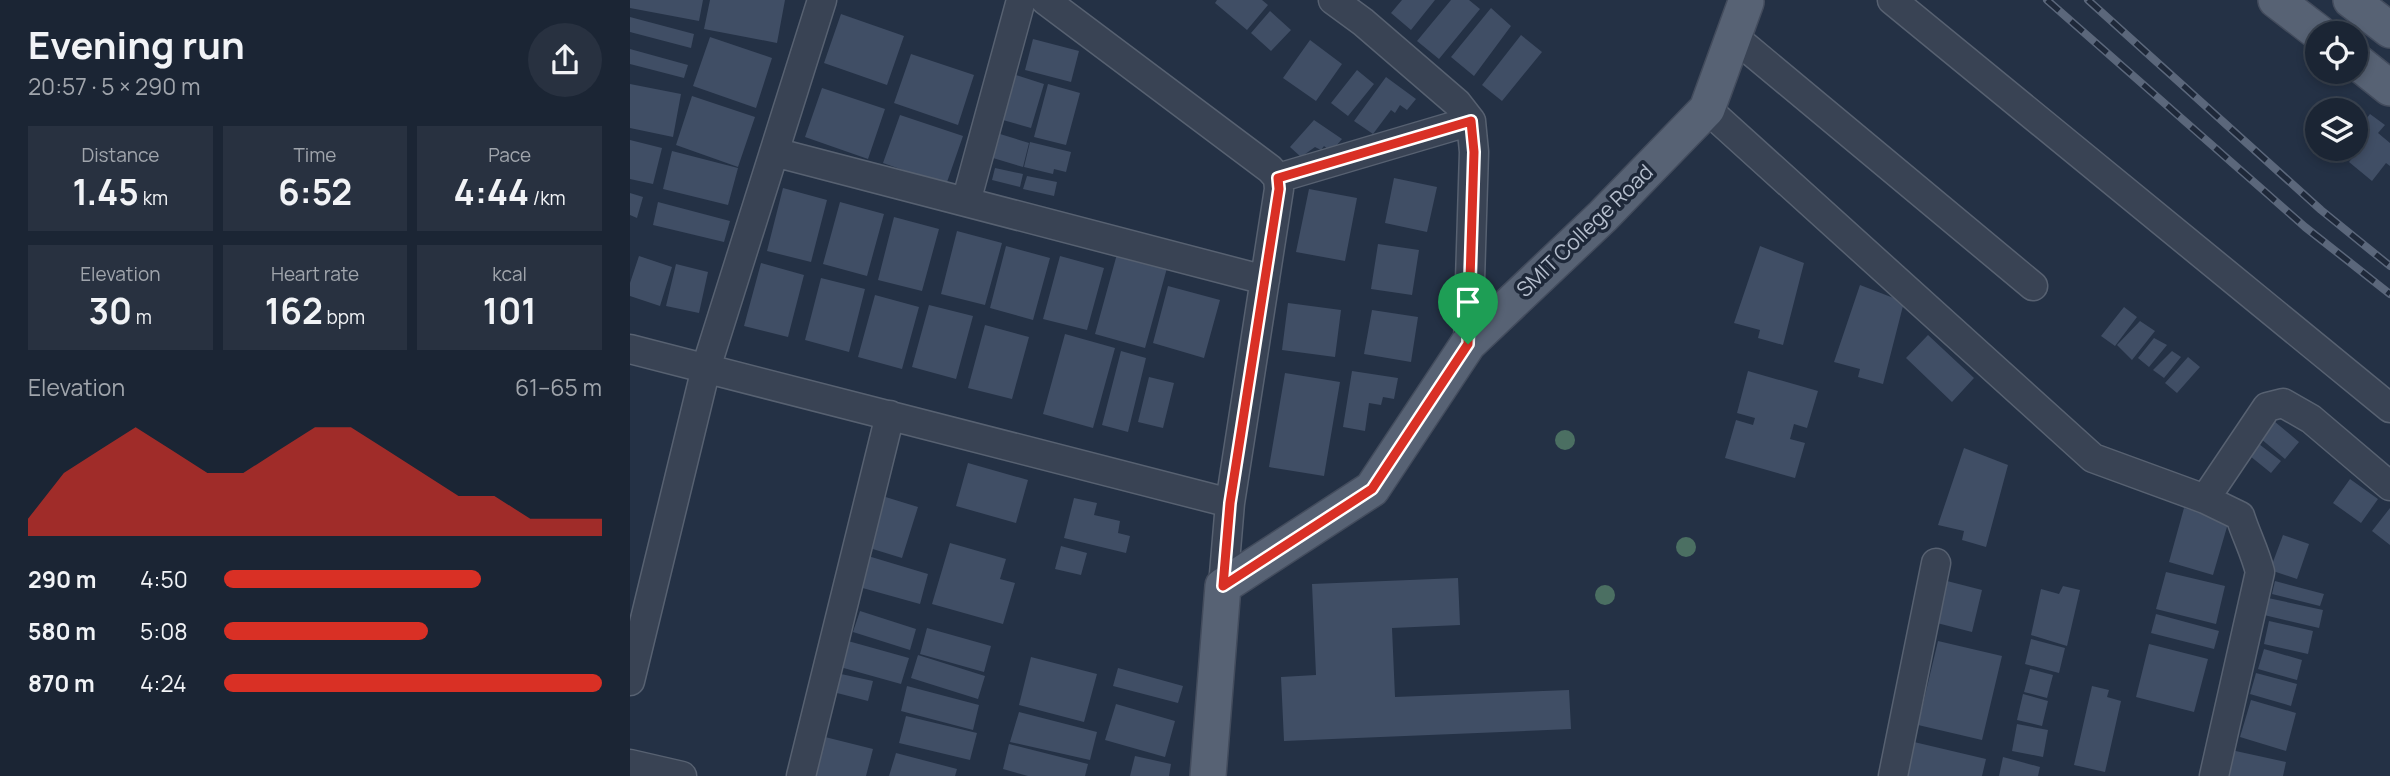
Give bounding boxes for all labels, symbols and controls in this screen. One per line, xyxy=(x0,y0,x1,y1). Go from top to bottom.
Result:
text: Evening run xyxy=(28,18,245,70)
map controls xyxy=(2305,21,2368,161)
button: locate xyxy=(2305,21,2368,84)
button: share xyxy=(528,23,602,97)
text: 20:57 · 5 × 290 m xyxy=(28,70,200,102)
button: layers xyxy=(2305,98,2368,161)
text: Distance xyxy=(81,142,159,168)
text: Time xyxy=(294,142,336,168)
text: Pace xyxy=(488,142,531,168)
street label: SMIT College Road xyxy=(1510,158,1659,303)
text: 1.45 xyxy=(72,168,139,216)
text: 6:52 xyxy=(278,168,352,216)
text: 4:44 xyxy=(454,168,529,216)
text: km xyxy=(139,185,168,211)
text: /km xyxy=(529,185,566,211)
text: Elevation xyxy=(80,261,160,287)
text: Heart rate xyxy=(271,261,359,287)
text: kcal xyxy=(492,261,527,287)
pin xyxy=(1438,272,1498,344)
icon: arrive xyxy=(1449,283,1487,321)
text: 30 xyxy=(89,287,132,335)
text: 162 xyxy=(265,287,323,335)
text: 101 xyxy=(483,287,537,335)
text: m xyxy=(132,304,152,330)
text: bpm xyxy=(323,304,365,330)
text: Elevation xyxy=(28,371,125,403)
text: 61–65 m xyxy=(515,371,602,403)
text: 290 m xyxy=(28,563,96,595)
text: 4:50 xyxy=(140,563,188,595)
text: 580 m xyxy=(28,615,96,647)
text: 5:08 xyxy=(140,615,188,647)
text: 870 m xyxy=(28,667,95,699)
text: 4:24 xyxy=(140,667,187,699)

